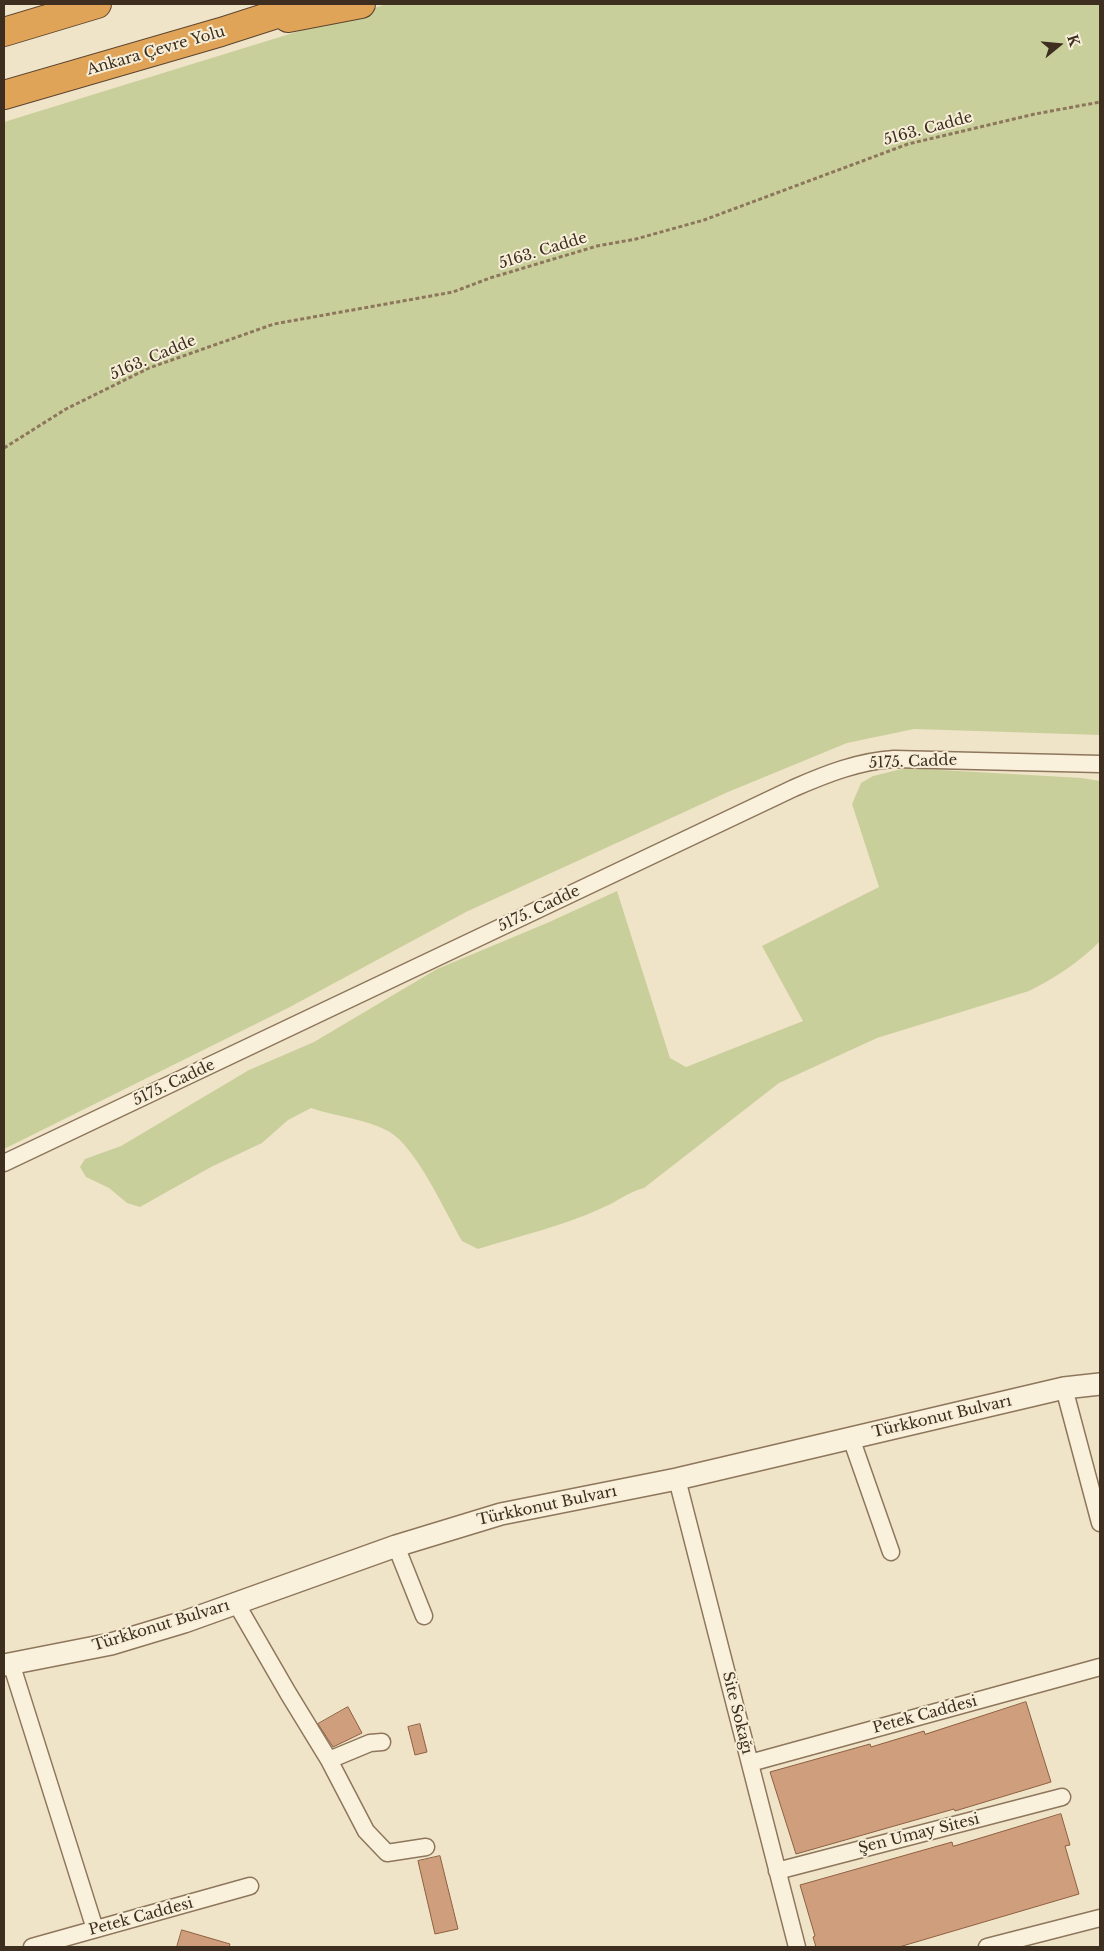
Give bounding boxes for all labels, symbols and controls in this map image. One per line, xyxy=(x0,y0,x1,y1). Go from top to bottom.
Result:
north arrow xyxy=(1034,20,1084,70)
street label: Ankara Çevre Yolu xyxy=(85,23,227,79)
text: K xyxy=(1063,32,1084,49)
street label: 5163. Cadde xyxy=(881,108,975,150)
street label: 5163. Cadde xyxy=(497,229,589,273)
street label: 5163. Cadde xyxy=(107,332,199,384)
street label: 5175. Cadde xyxy=(869,751,957,773)
street label: 5175. Cadde xyxy=(495,882,583,936)
street label: 5175. Cadde xyxy=(130,1056,218,1110)
street label: Türkkonut Bulvarı xyxy=(871,1392,1013,1442)
street label: Türkkonut Bulvarı xyxy=(476,1482,618,1530)
street label: Türkkonut Bulvarı xyxy=(90,1597,232,1655)
street label: Site Sokağı xyxy=(718,1670,756,1756)
street label: Petek Caddesi xyxy=(871,1692,979,1738)
street label: Şen Umay Sitesi xyxy=(857,1810,981,1858)
street label: Petek Caddesi xyxy=(87,1894,195,1940)

